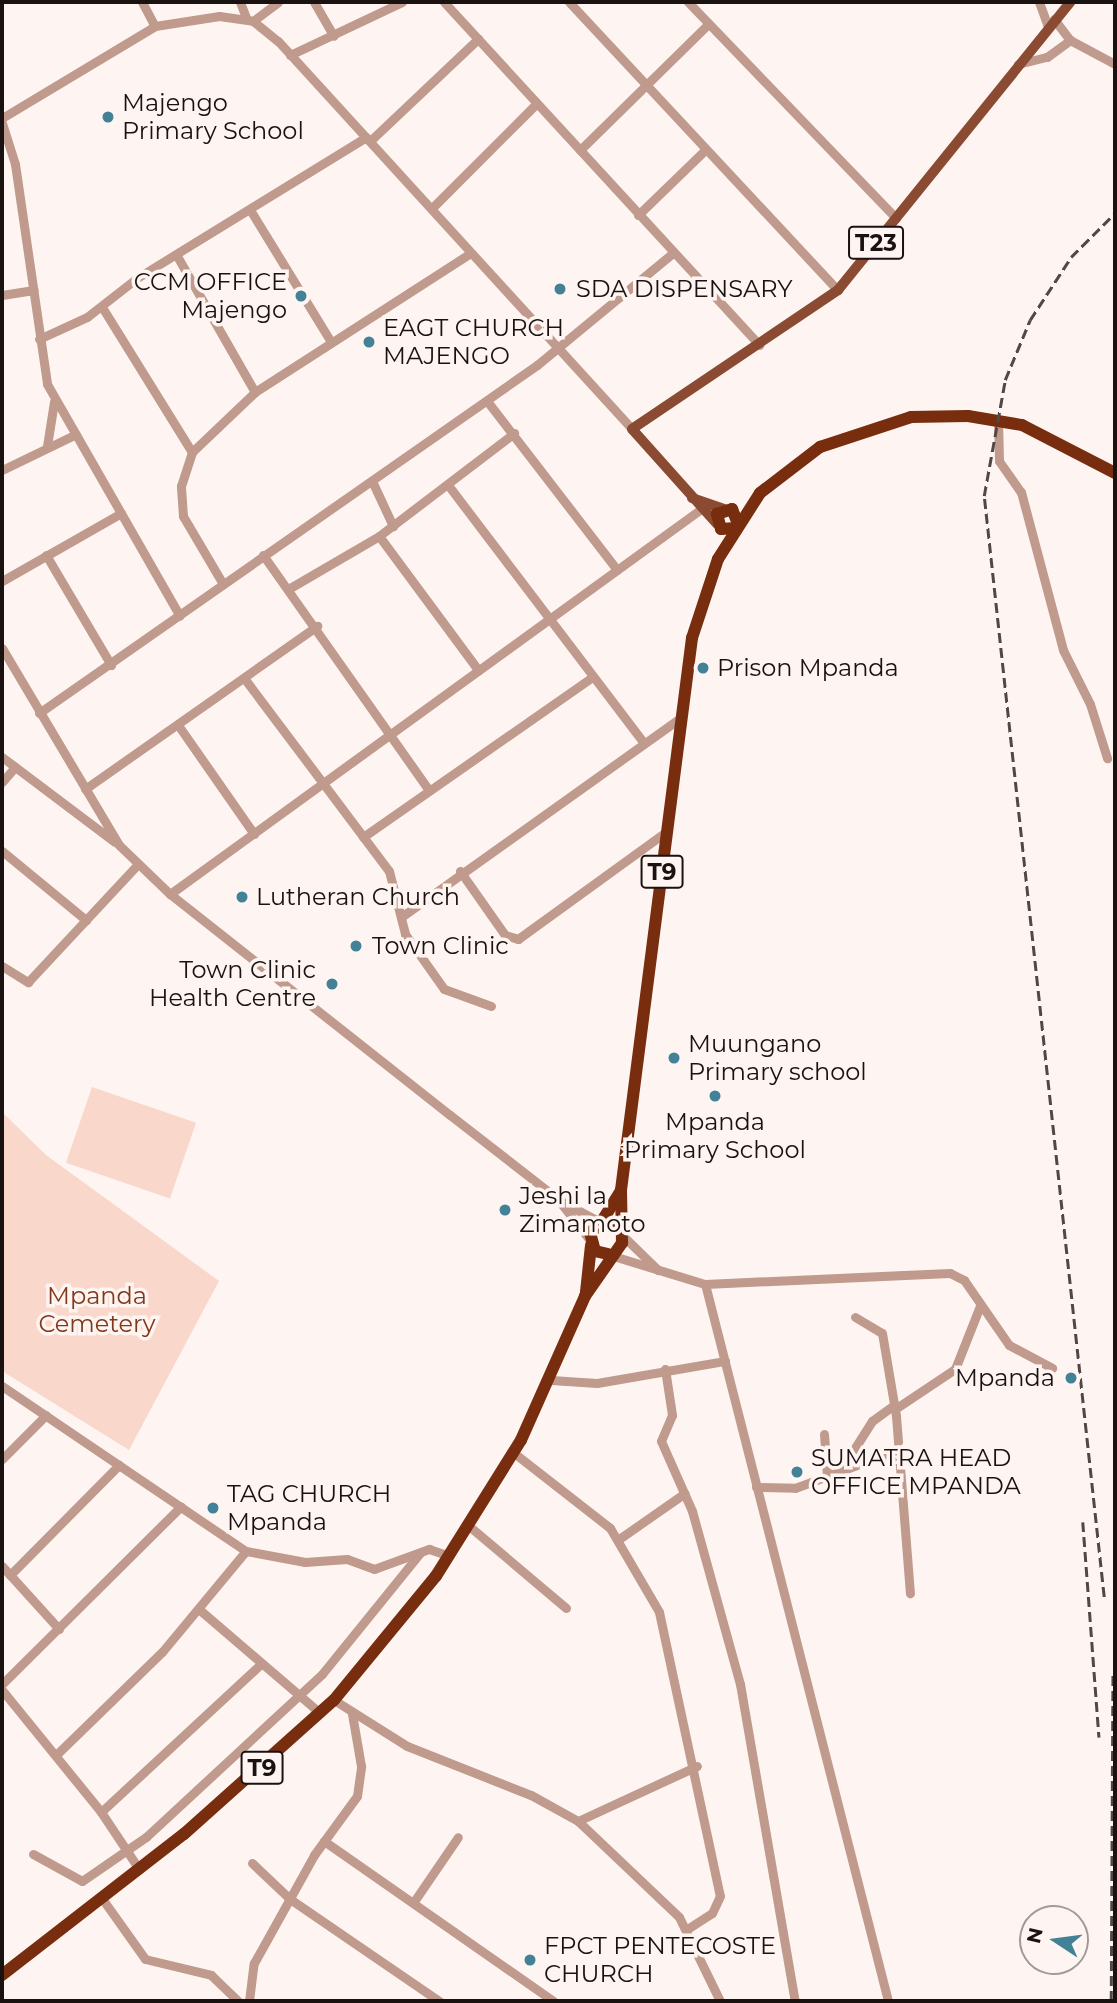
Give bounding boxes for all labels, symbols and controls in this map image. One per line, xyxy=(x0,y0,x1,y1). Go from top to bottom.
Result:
place label: Majengo Primary School xyxy=(122,89,304,145)
marker: Majengo Primary School xyxy=(100,109,116,125)
road number: T23 xyxy=(848,224,904,262)
place label: CCM OFFICE Majengo xyxy=(134,268,287,324)
place label: SDA DISPENSARY xyxy=(576,275,793,303)
marker: SDA DISPENSARY xyxy=(550,279,570,299)
marker: CCM OFFICE Majengo xyxy=(293,288,309,304)
place label: EAGT CHURCH MAJENGO xyxy=(383,314,564,370)
marker: EAGT CHURCH MAJENGO xyxy=(361,334,377,350)
place label: Prison Mpanda xyxy=(717,654,899,682)
marker: Prison Mpanda xyxy=(695,660,711,676)
road number: T9 xyxy=(639,852,685,892)
place label: Lutheran Church xyxy=(256,883,460,911)
marker: Lutheran Church xyxy=(234,889,250,905)
place label: Town Clinic xyxy=(372,932,509,960)
marker: Town Clinic xyxy=(346,936,366,956)
place label: Town Clinic Health Centre xyxy=(149,956,316,1012)
marker: Town Clinic Health Centre xyxy=(322,974,342,994)
place label: Muungano Primary school xyxy=(688,1030,867,1086)
marker: Muungano Primary school xyxy=(666,1050,682,1066)
marker: Mpanda Primary School xyxy=(707,1088,723,1104)
place label: Mpanda Primary School xyxy=(624,1108,806,1164)
place label: Jeshi la Zimamoto xyxy=(519,1182,646,1238)
marker: Jeshi la Zimamoto xyxy=(497,1202,513,1218)
park label: Mpanda Cemetery xyxy=(38,1282,156,1338)
place label: Mpanda xyxy=(955,1364,1055,1392)
marker: Mpanda xyxy=(1061,1368,1081,1388)
place label: SUMATRA HEAD OFFICE MPANDA xyxy=(811,1444,1021,1500)
marker: SUMATRA HEAD OFFICE MPANDA xyxy=(789,1464,805,1480)
place label: TAG CHURCH Mpanda xyxy=(227,1480,391,1536)
marker: TAG CHURCH Mpanda xyxy=(205,1500,221,1516)
road number: T9 xyxy=(239,1749,285,1788)
north arrow xyxy=(1019,1905,1089,1975)
text: N xyxy=(1022,1926,1048,1946)
place label: FPCT PENTECOSTE CHURCH xyxy=(544,1932,776,1988)
marker: FPCT PENTECOSTE CHURCH xyxy=(522,1952,538,1968)

